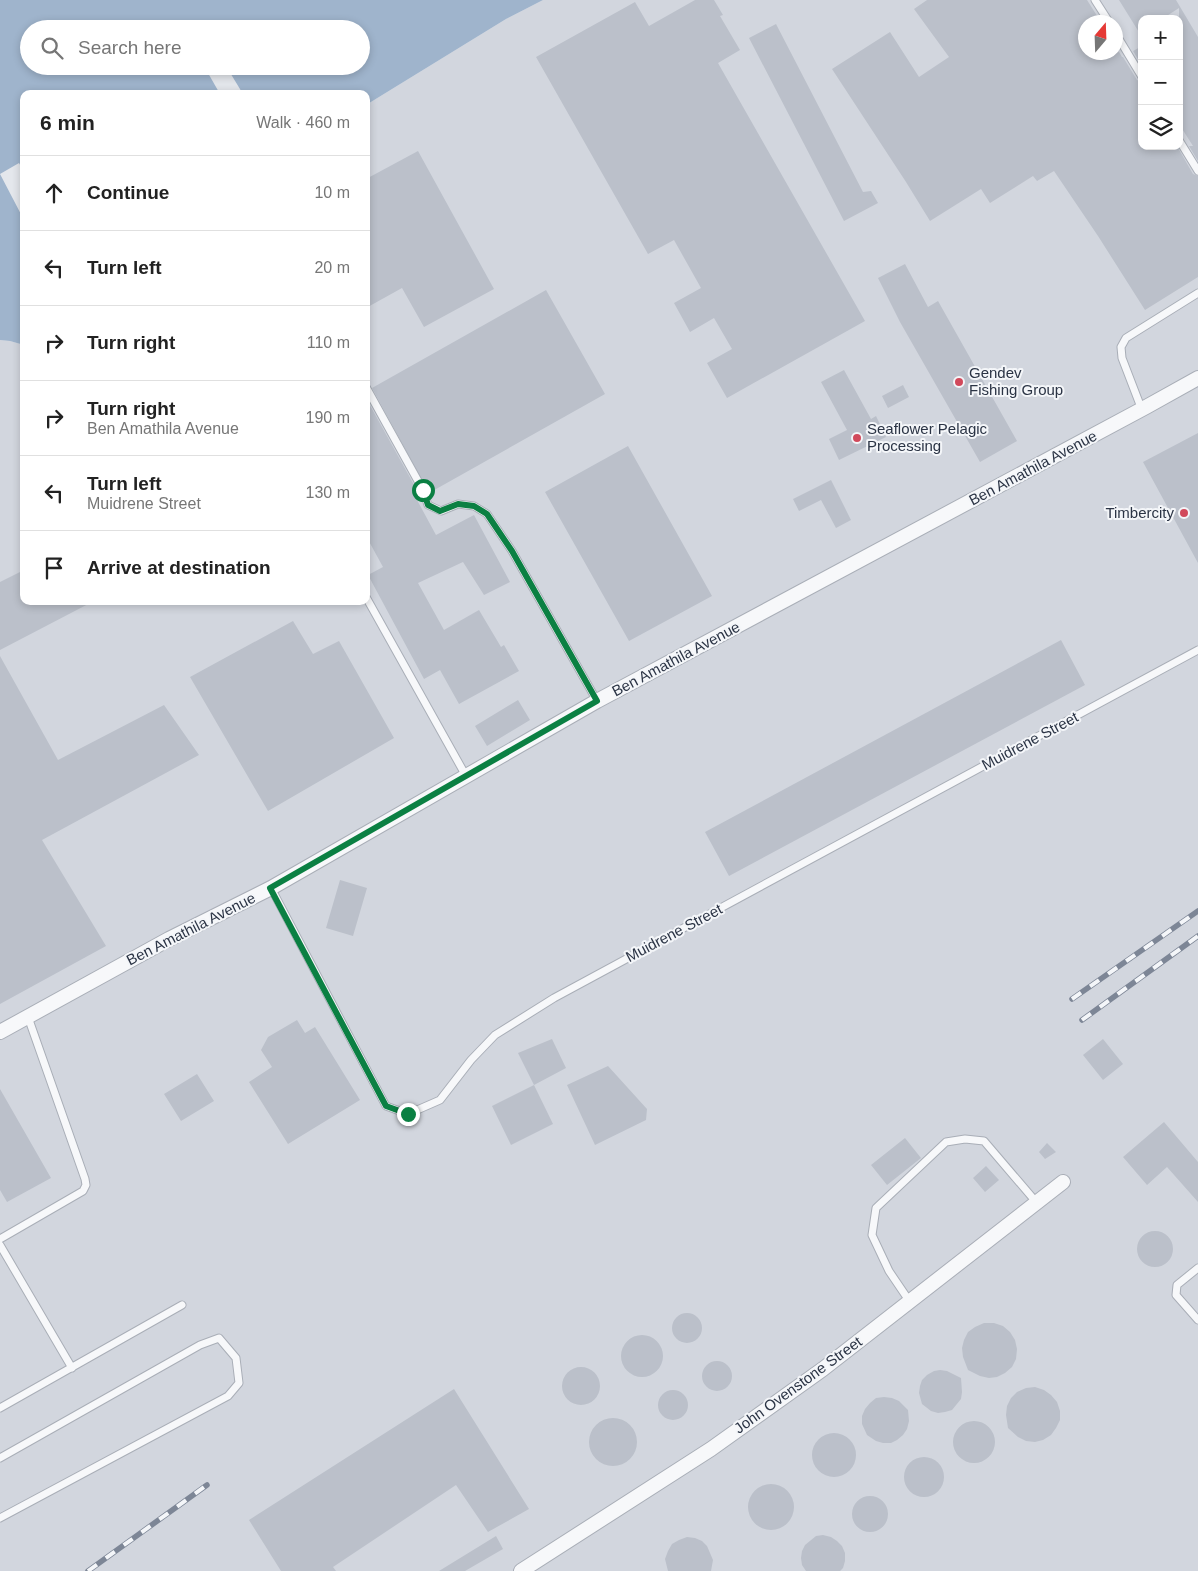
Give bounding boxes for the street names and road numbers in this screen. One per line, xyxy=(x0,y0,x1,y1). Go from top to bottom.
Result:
street label: Ben Amathila Avenue xyxy=(966,427,1100,508)
street label: Ben Amathila Avenue xyxy=(609,618,743,699)
street label: Muidrene Street xyxy=(979,708,1082,773)
street label: Ben Amathila Avenue xyxy=(123,889,258,968)
street label: Muidrene Street xyxy=(623,900,726,965)
street label: John Ovenstone Street xyxy=(731,1332,865,1437)

